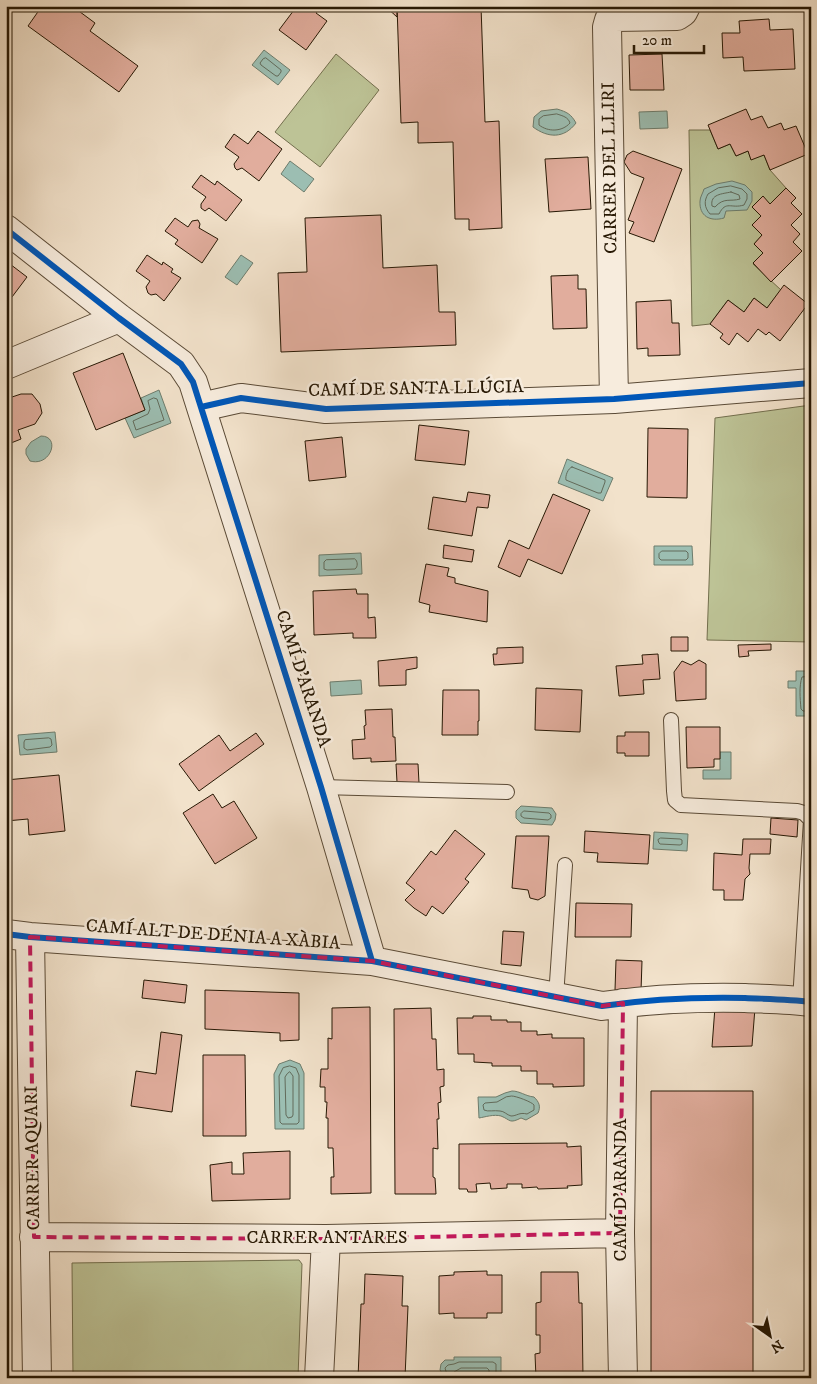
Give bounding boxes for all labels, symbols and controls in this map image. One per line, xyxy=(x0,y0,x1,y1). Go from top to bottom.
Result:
scale bar xyxy=(634,22,704,54)
text: 20 m xyxy=(642,31,672,50)
street label: CARRER DEL LLIRI xyxy=(598,82,622,254)
street label: CAMÍ DE SANTA LLÚCIA xyxy=(308,375,524,402)
street label: CAMÍ D'ARANDA xyxy=(270,607,337,751)
street label: CAMÍ ALT DE DÉNIA A XÀBIA xyxy=(85,914,342,955)
street label: CARRER AQUARI xyxy=(21,1085,45,1231)
street label: CAMÍ D'ARANDA xyxy=(609,1118,632,1261)
street label: CARRER ANTARES xyxy=(247,1227,407,1249)
north arrow xyxy=(744,1312,794,1362)
text: N xyxy=(766,1335,786,1357)

